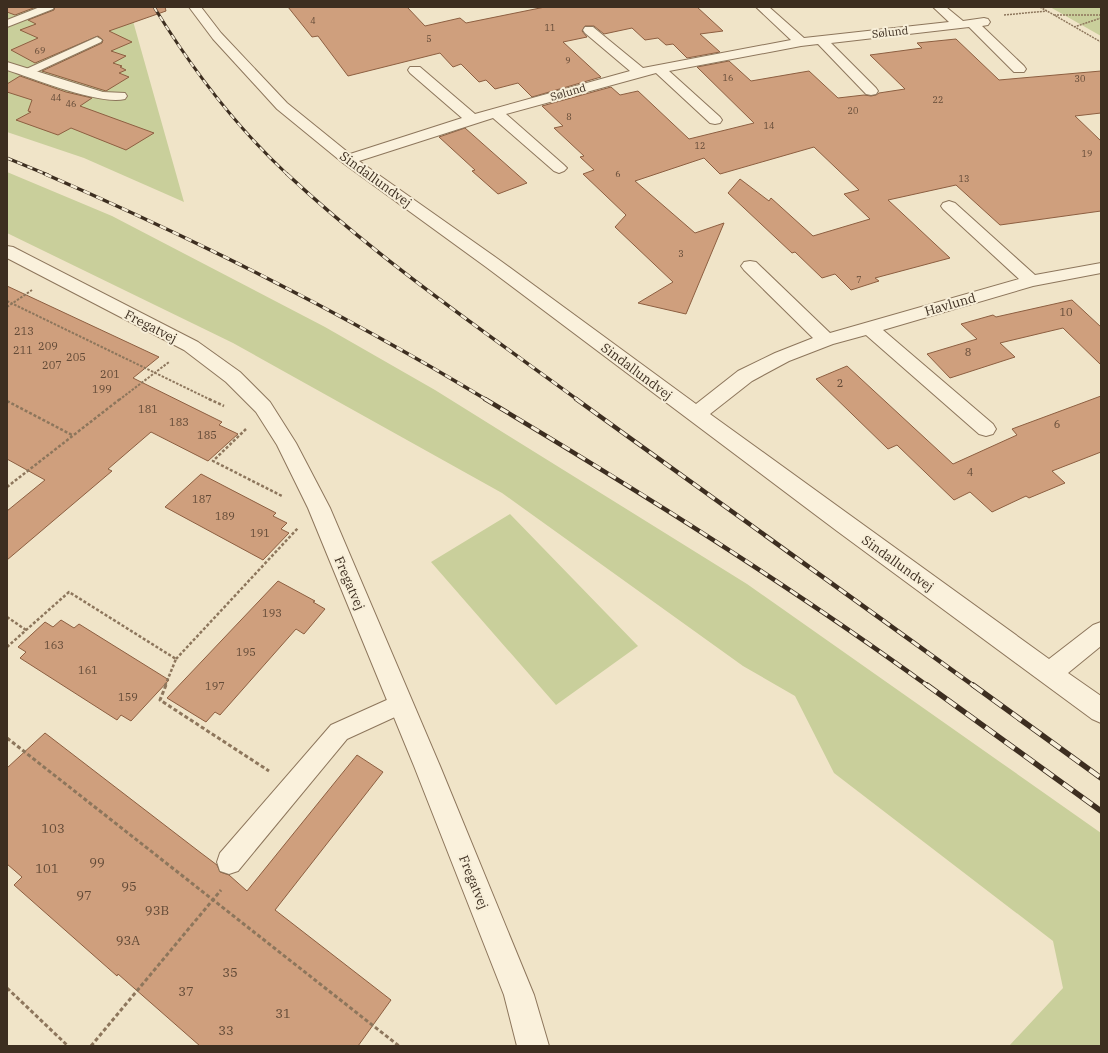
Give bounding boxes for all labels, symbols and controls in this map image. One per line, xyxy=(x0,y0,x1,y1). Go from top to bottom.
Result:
house number: 4 xyxy=(310,15,316,26)
house number: 11 xyxy=(545,22,555,33)
street label: Sølund xyxy=(871,23,909,41)
house number: 5 xyxy=(426,33,432,44)
house number: 69 xyxy=(35,45,45,56)
house number: 9 xyxy=(565,55,571,66)
house number: 16 xyxy=(723,72,733,83)
house number: 30 xyxy=(1075,73,1085,84)
street label: Sølund xyxy=(549,80,588,104)
house number: 44 xyxy=(51,92,61,103)
house number: 22 xyxy=(933,94,943,105)
house number: 46 xyxy=(66,98,76,109)
house number: 20 xyxy=(848,105,858,116)
house number: 8 xyxy=(566,111,572,122)
house number: 14 xyxy=(764,120,774,131)
house number: 12 xyxy=(695,140,705,151)
street label: Sindallundvej xyxy=(336,148,415,211)
house number: 19 xyxy=(1082,148,1092,159)
house number: 6 xyxy=(615,168,621,179)
house number: 13 xyxy=(959,173,969,184)
house number: 3 xyxy=(678,248,684,259)
house number: 7 xyxy=(856,274,862,285)
street label: Havlund xyxy=(923,289,978,320)
house number: 10 xyxy=(1059,305,1073,319)
street label: Fregatvej xyxy=(122,306,180,347)
house number: 213 xyxy=(14,324,34,338)
house number: 209 xyxy=(38,339,58,353)
street label: Sindallundvej xyxy=(598,339,676,404)
house number: 211 xyxy=(13,343,33,357)
house number: 8 xyxy=(965,345,971,359)
house number: 205 xyxy=(66,350,86,364)
house number: 207 xyxy=(42,358,62,372)
house number: 201 xyxy=(100,367,120,381)
house number: 2 xyxy=(837,376,843,390)
house number: 199 xyxy=(92,382,112,396)
house number: 181 xyxy=(138,402,158,416)
house number: 183 xyxy=(169,415,189,429)
house number: 6 xyxy=(1054,417,1060,431)
house number: 185 xyxy=(197,428,217,442)
house number: 4 xyxy=(967,465,974,479)
house number: 187 xyxy=(192,492,212,506)
house number: 189 xyxy=(215,509,235,523)
house number: 191 xyxy=(250,526,270,540)
street label: Sindallundvej xyxy=(858,532,937,595)
street label: Fregatvej xyxy=(331,554,368,613)
house number: 193 xyxy=(262,606,282,620)
house number: 163 xyxy=(44,638,64,652)
house number: 195 xyxy=(236,645,256,659)
house number: 161 xyxy=(78,663,98,677)
house number: 197 xyxy=(205,679,225,693)
house number: 159 xyxy=(118,690,138,704)
house number: 103 xyxy=(41,820,65,837)
street label: Fregatvej xyxy=(455,853,492,912)
house number: 99 xyxy=(89,854,105,871)
house number: 101 xyxy=(35,860,59,877)
house number: 95 xyxy=(121,878,137,895)
house number: 97 xyxy=(76,887,92,904)
house number: 93B xyxy=(145,902,169,919)
house number: 93A xyxy=(116,932,140,949)
house number: 35 xyxy=(222,964,238,981)
house number: 37 xyxy=(178,983,194,1000)
house number: 31 xyxy=(275,1005,291,1022)
house number: 33 xyxy=(218,1022,234,1039)

